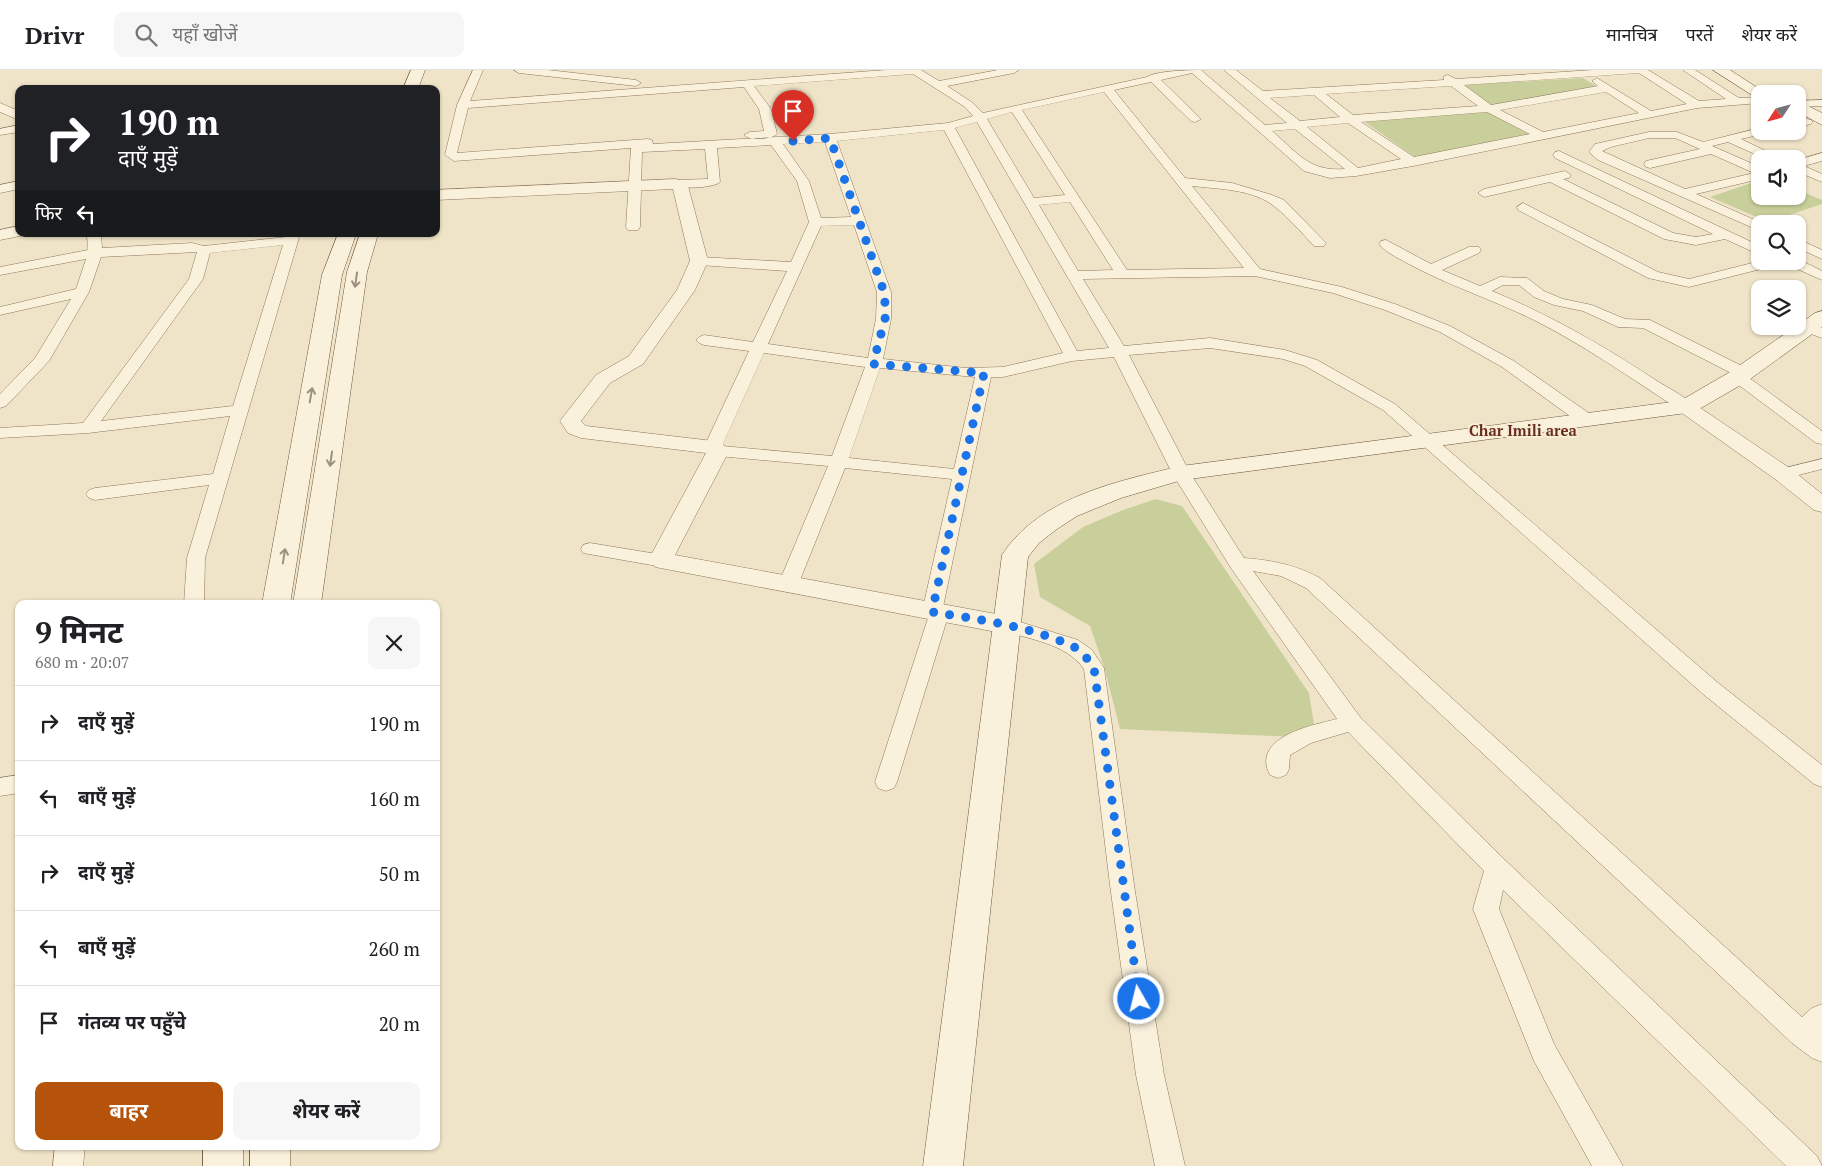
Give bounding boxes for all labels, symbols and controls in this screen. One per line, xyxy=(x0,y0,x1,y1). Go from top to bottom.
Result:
search box xyxy=(114,12,464,57)
text: Drivr xyxy=(25,19,84,51)
icon: search xyxy=(132,21,160,49)
text: यहाँ खोजें xyxy=(172,21,237,46)
text: मानचित्र xyxy=(1606,22,1658,46)
text: परतें xyxy=(1686,22,1713,46)
text: शेयर करें xyxy=(1741,22,1797,46)
north arrow xyxy=(1751,85,1806,140)
map controls xyxy=(1751,85,1806,335)
pin xyxy=(772,90,814,141)
icon: arrive xyxy=(779,97,807,125)
text: 190 m xyxy=(118,99,219,145)
icon: right xyxy=(35,105,100,170)
text: दाएँ मुड़ें xyxy=(118,143,178,172)
button: sound xyxy=(1751,150,1806,205)
text: फिर xyxy=(35,200,62,225)
icon: left xyxy=(72,200,100,228)
button: search xyxy=(1751,215,1806,270)
one-way arrow xyxy=(351,272,361,288)
button: layers xyxy=(1751,280,1806,335)
one-way arrow xyxy=(307,388,317,404)
district label: Char Imili area xyxy=(1469,420,1578,440)
one-way arrow xyxy=(325,450,335,466)
one-way arrow xyxy=(279,548,289,564)
text: 9 मिनट xyxy=(35,612,123,652)
button: close xyxy=(368,617,420,669)
text: 680 m · 20:07 xyxy=(35,651,129,673)
icon: right xyxy=(35,709,63,737)
text: दाएँ मुड़ें xyxy=(78,709,134,734)
text: 190 m xyxy=(369,711,420,736)
icon: left xyxy=(35,784,63,812)
text: बाएँ मुड़ें xyxy=(78,784,135,809)
text: 160 m xyxy=(369,786,420,811)
icon: right xyxy=(35,859,63,887)
text: दाएँ मुड़ें xyxy=(78,859,134,884)
text: 50 m xyxy=(379,861,420,886)
icon: left xyxy=(35,934,63,962)
text: बाएँ मुड़ें xyxy=(78,934,135,959)
text: 260 m xyxy=(369,936,420,961)
position arrow xyxy=(1112,972,1164,1024)
icon: arrive xyxy=(35,1009,63,1037)
text: गंतव्य पर पहुँचे xyxy=(78,1009,186,1034)
text: 20 m xyxy=(379,1011,420,1036)
button: बाहर xyxy=(35,1082,223,1140)
button: शेयर करें xyxy=(233,1082,420,1140)

